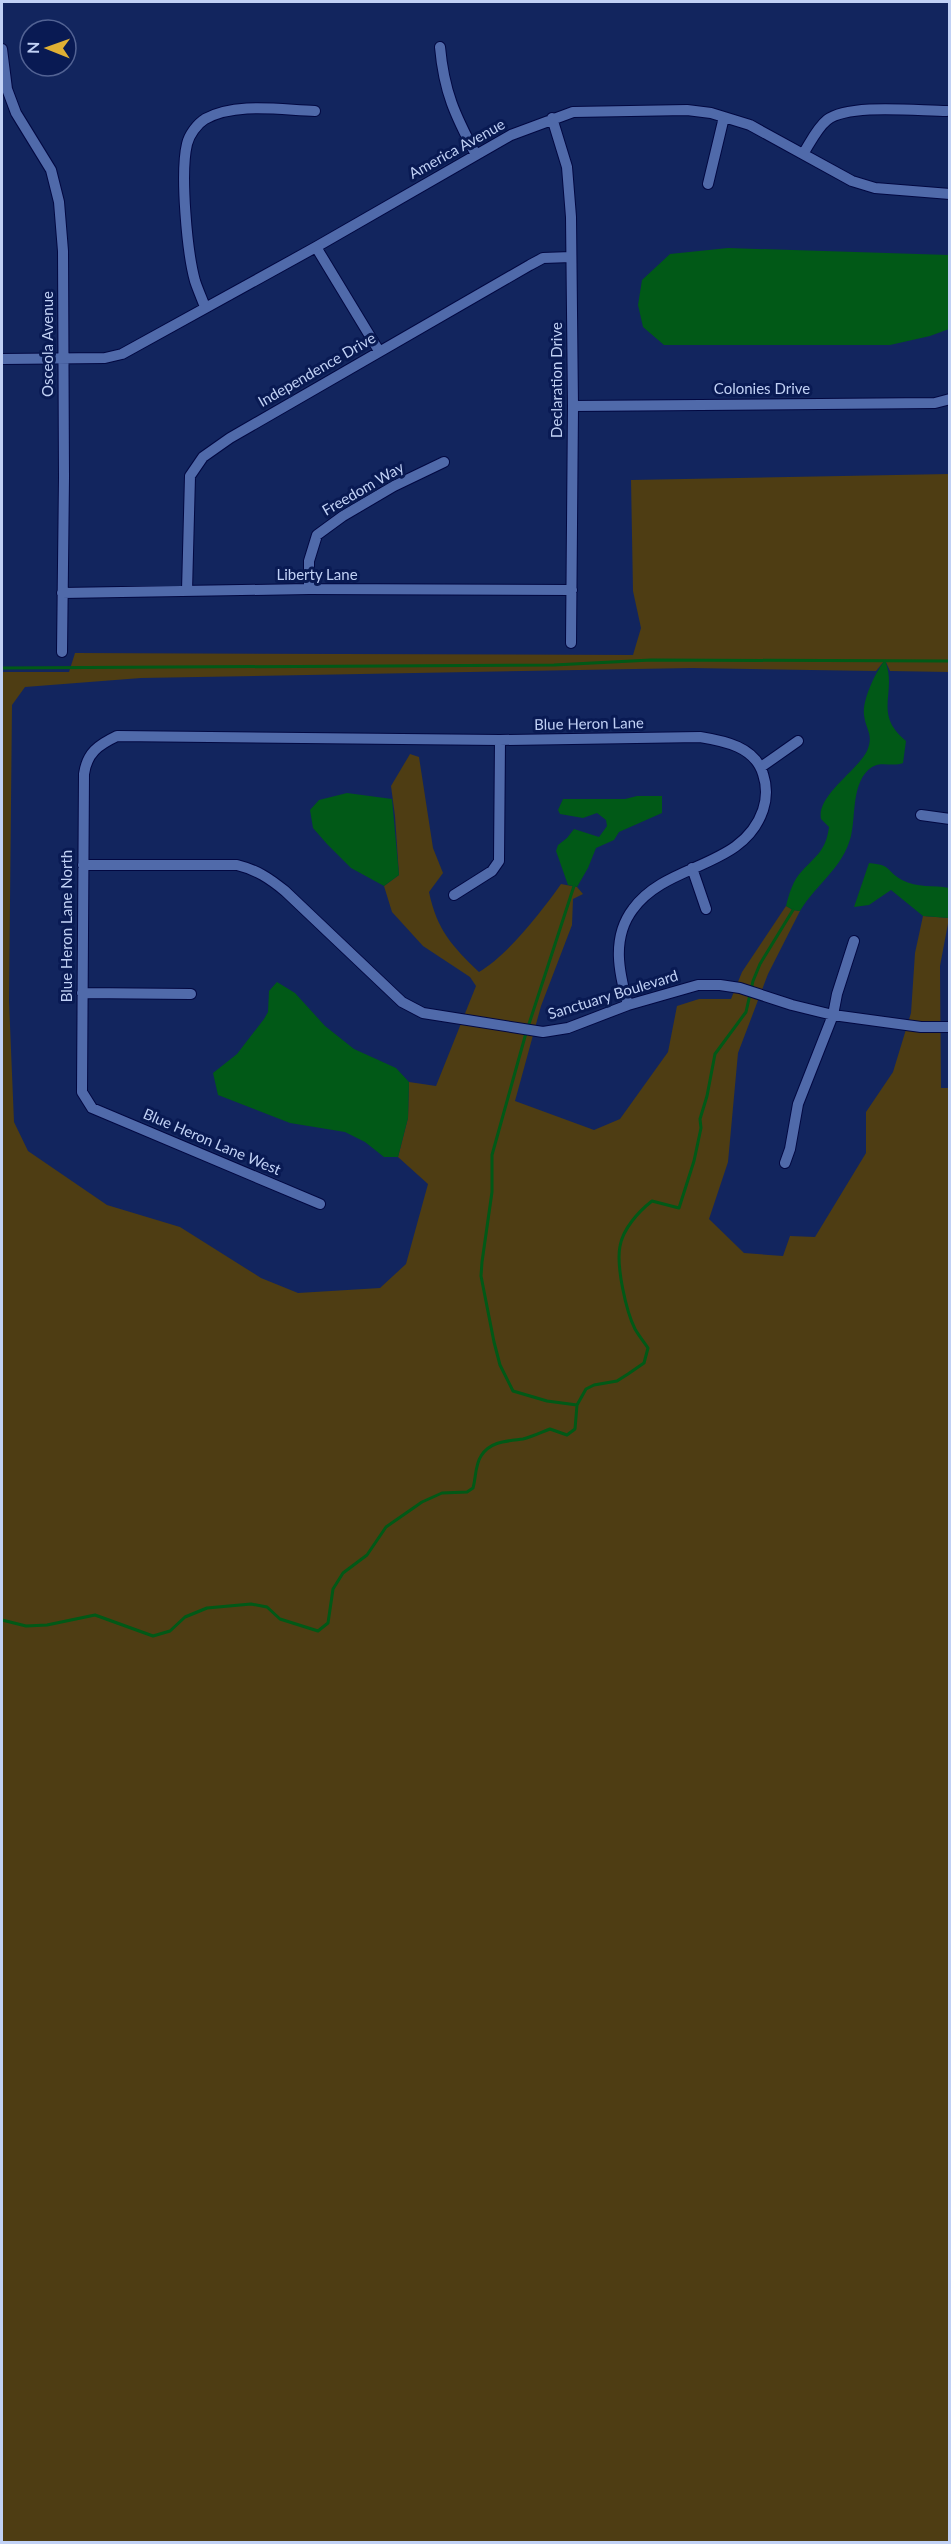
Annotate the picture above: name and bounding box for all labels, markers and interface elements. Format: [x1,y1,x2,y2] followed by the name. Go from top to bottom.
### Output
[18,18,78,78] north arrow
[23,41,42,54] text: N
[405,114,508,182] street label: America Avenue
[38,291,56,397] street label: Osceola Avenue
[547,322,565,438] street label: Declaration Drive
[255,328,379,410] street label: Independence Drive
[714,379,810,397] street label: Colonies Drive
[318,457,407,519] street label: Freedom Way
[276,565,358,583] street label: Liberty Lane
[534,713,644,733] street label: Blue Heron Lane
[57,850,75,1002] street label: Blue Heron Lane North
[545,966,680,1022] street label: Sanctuary Boulevard
[141,1104,284,1178] street label: Blue Heron Lane West

